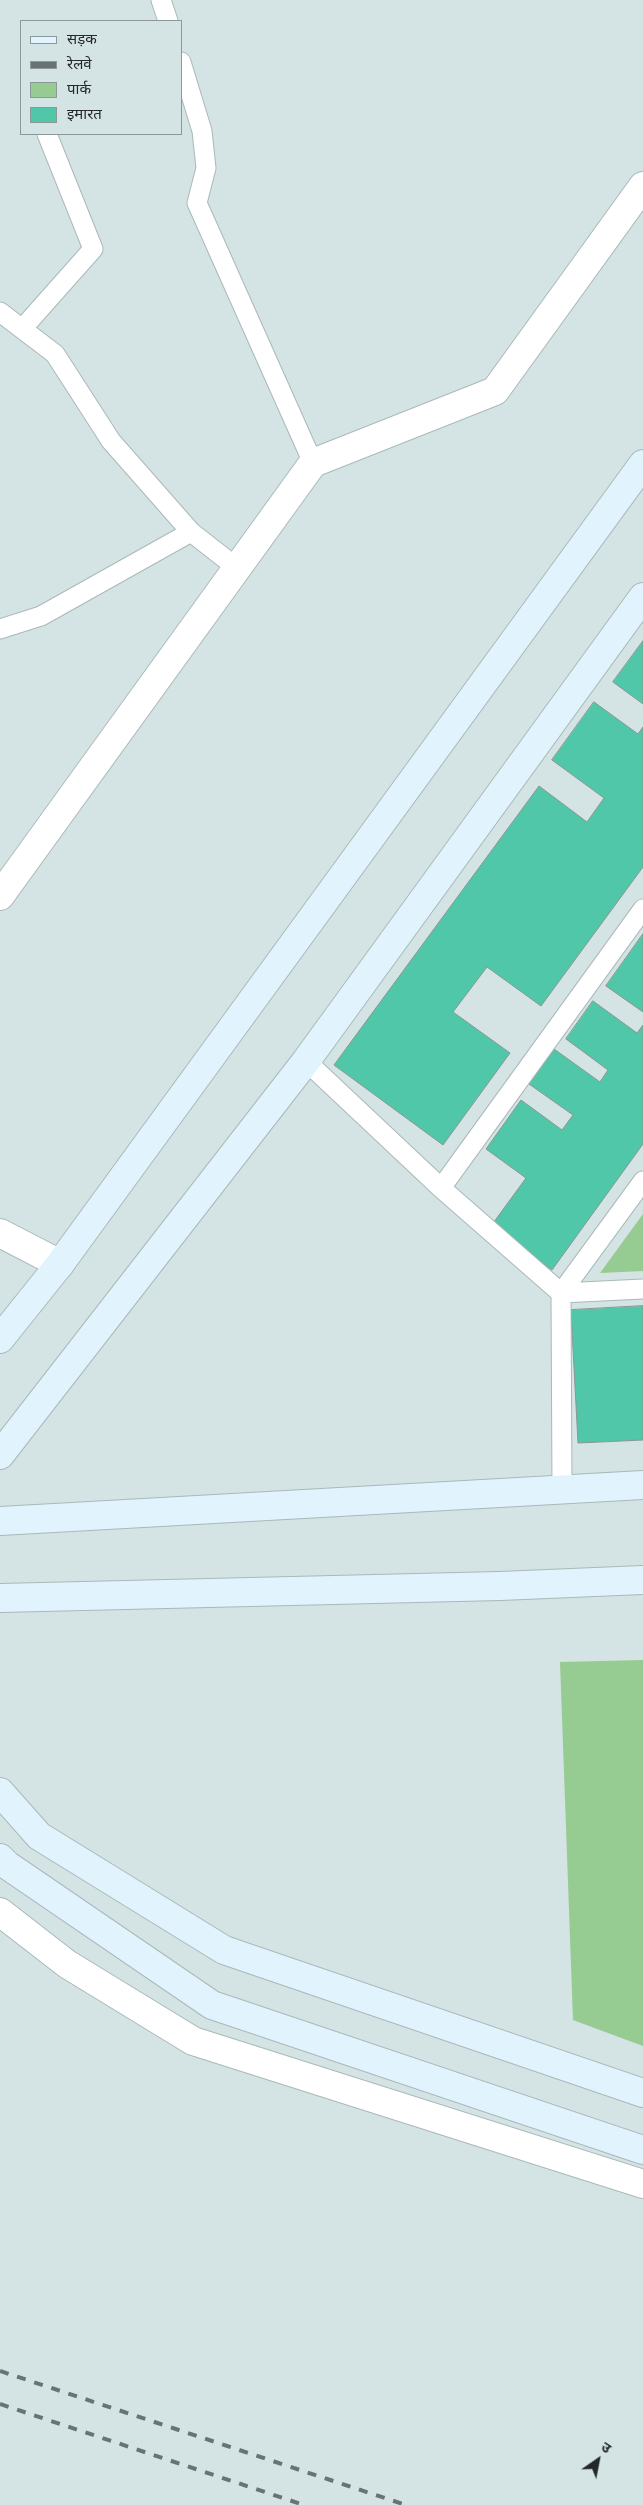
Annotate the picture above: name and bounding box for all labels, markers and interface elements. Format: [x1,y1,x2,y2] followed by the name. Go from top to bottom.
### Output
[20,20,182,135] legend
[67,29,97,47] text: सड़क
[67,54,92,72] text: रेलवे
[67,79,91,97] text: पार्क
[67,104,102,122] text: इमारत
[573,2435,623,2485] north arrow
[598,2438,615,2456] text: उ

